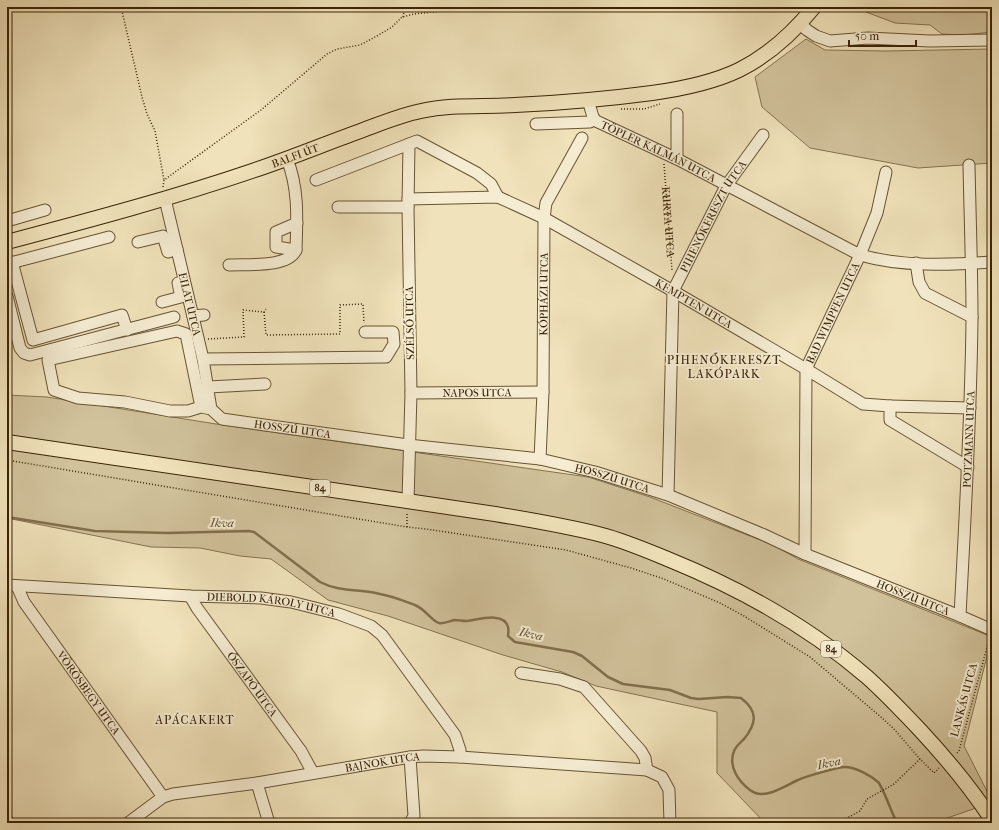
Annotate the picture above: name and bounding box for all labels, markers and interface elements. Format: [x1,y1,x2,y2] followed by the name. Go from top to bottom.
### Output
[849,22,916,48] scale bar
[855,29,879,43] text: 50 m
[599,118,719,185] street label: TÖPLER KÁLMÁN UTCA
[270,141,321,170] street label: BALFI ÚT
[677,157,750,274] street label: PIHENŐKERESZT UTCA
[659,186,678,259] street label: KURTA UTCA
[537,252,550,336] street label: KÓPHÁZI UTCA
[803,259,862,366] street label: BAD WIMPFEN UTCA
[176,271,204,338] street label: EILAT UTCA
[653,276,735,331] street label: KEMPTEN UTCA
[403,285,417,360] street label: SZÉLSŐ UTCA
[667,352,781,381] district label: PIHENŐKERESZT LAKÓPARK
[442,386,512,399] street label: NAPOS UTCA
[960,390,977,488] street label: POTZMANN UTCA
[253,417,333,441] street label: HOSSZÚ UTCA
[573,461,652,496] street label: HOSSZÚ UTCA
[310,480,330,496] road number: 84
[209,516,234,530] water label: Ikva
[875,577,952,618] street label: HOSSZÚ UTCA
[206,590,338,620] street label: DIEBOLD KÁROLY UTCA
[517,624,544,643] water label: Ikva
[821,641,841,657] road number: 84
[54,648,123,738] street label: VÖRÖSBEGY UTCA
[224,649,281,720] street label: ŐSZAPÓ UTCA
[948,661,980,738] street label: LANKÁS UTCA
[154,712,235,727] district label: APÁCAKERT
[344,750,421,774] street label: BAJNOK UTCA
[815,754,842,772] water label: Ikva

